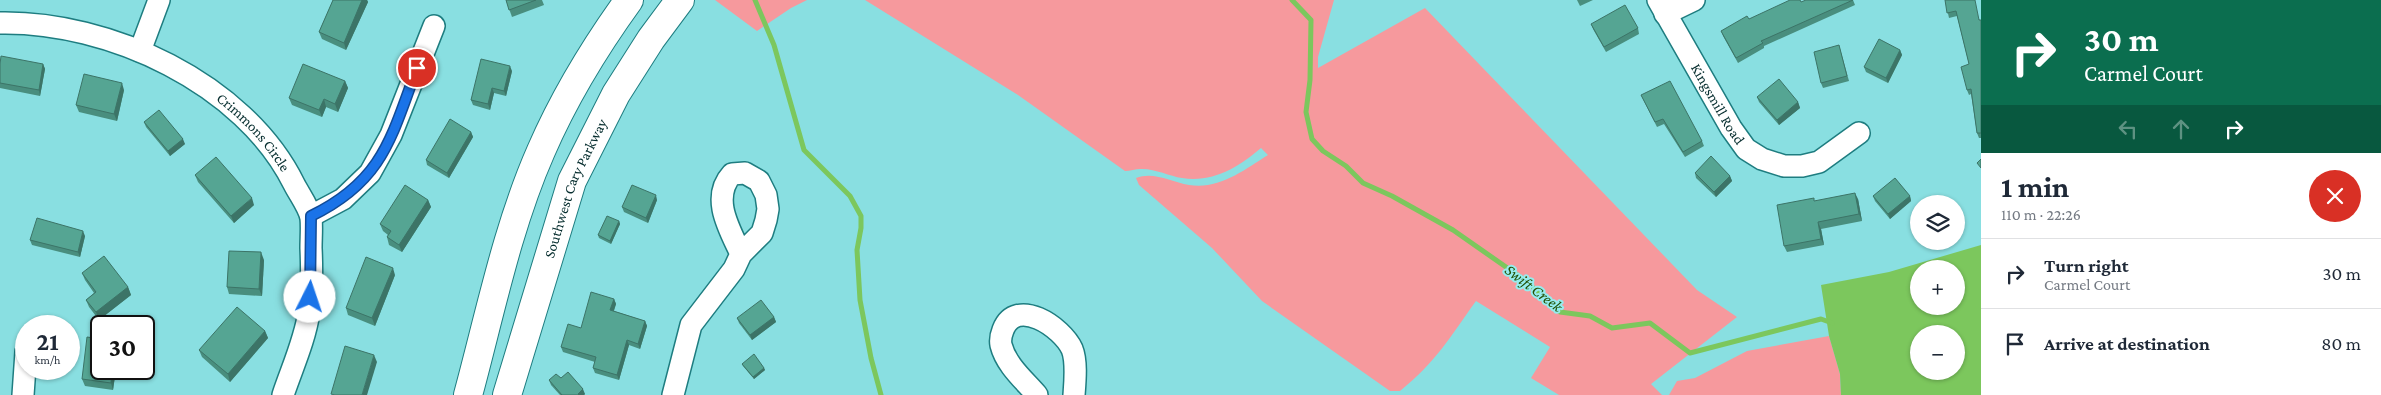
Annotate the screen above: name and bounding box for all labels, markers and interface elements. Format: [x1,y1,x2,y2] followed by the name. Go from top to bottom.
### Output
[2001,20,2066,85] icon: right
[2084,20,2159,59] text: 30 m
[396,47,438,89] pin
[403,54,431,82] icon: arrive
[1688,61,1748,147] street label: Kingsmill Road
[2084,61,2203,86] text: Carmel Court
[214,90,293,175] street label: Crimmons Circle
[2114,115,2142,143] icon: left
[2167,115,2195,143] icon: ahead
[2220,115,2248,143] icon: right
[541,116,611,260] street label: Southwest Cary Parkway
[2001,170,2069,203] text: 1 min
[2309,170,2361,222] button: close
[1910,195,1965,380] map controls
[1910,195,1965,250] button: layers
[2001,206,2081,223] text: 110 m · 22:26
[2044,255,2129,276] text: Turn right
[1910,260,1965,315] button: +
[2001,260,2029,288] icon: right
[1501,261,1567,317] water label: Swift Creek
[2322,263,2361,284] text: 30 m
[283,270,335,322] position arrow
[2044,276,2130,293] text: Carmel Court
[90,315,155,380] speed limit sign: 30
[1910,325,1965,380] button: −
[36,328,59,355] text: 21
[2001,330,2029,358] icon: arrive
[2044,333,2210,354] text: Arrive at destination
[2321,333,2361,354] text: 80 m
[35,353,60,367] text: km/h

